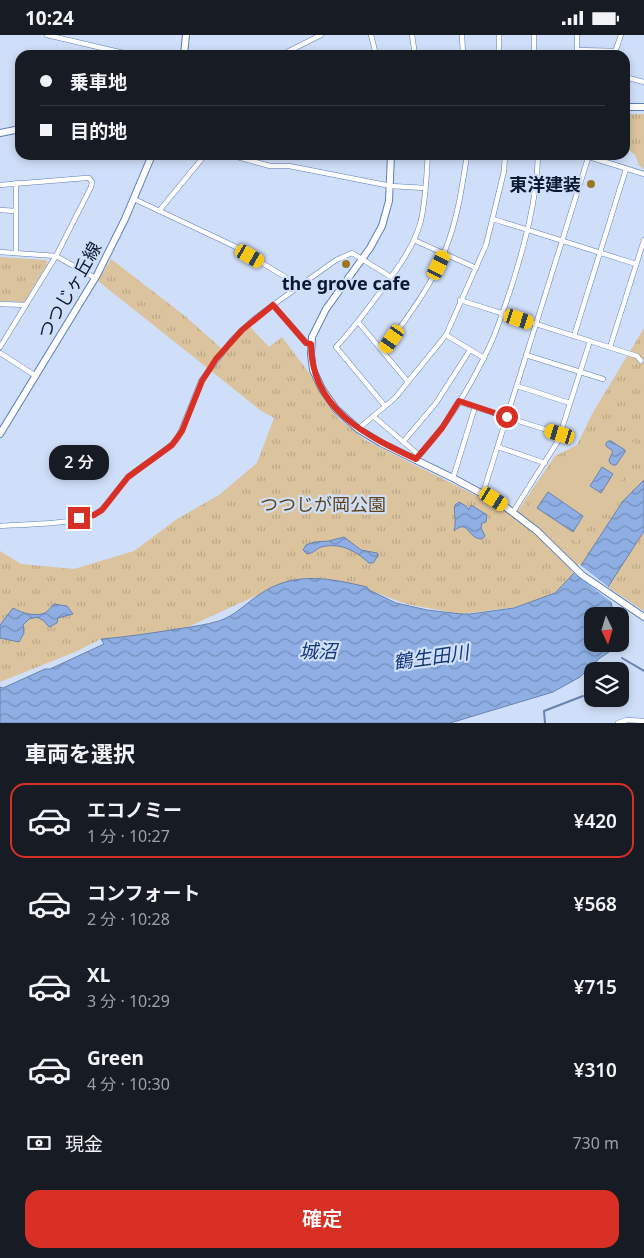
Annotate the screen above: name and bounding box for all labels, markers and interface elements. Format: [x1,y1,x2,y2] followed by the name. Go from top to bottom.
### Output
[25,5,74,31] text: 10:24
[70,69,127,95] text: 乗車地
[70,118,127,144] text: 目的地
[509,172,581,196] place label: 東洋建装
[585,178,597,190] marker: 東洋建装
[32,237,106,343] street label: つつじヶ丘線
[233,242,266,270] car
[425,248,452,282] car
[340,258,352,270] marker: the grove cafe
[282,271,410,295] place label: the grove cafe
[502,307,535,331] car
[377,322,406,356] car
[496,406,518,428] route start
[543,422,576,446] car
[49,445,109,481] callout: 2 分
[64,451,94,473] text: 2 分
[477,485,510,513] car
[260,492,386,516] park label: つつじが岡公園
[68,507,90,529] route end
[584,607,629,653] north arrow
[584,607,629,707] map controls
[299,638,340,664] water label: 城沼
[392,639,472,675] water label: 鶴生田川
[584,662,629,707] button: layers
[25,738,135,768] text: 車両を選択
[87,797,182,823] text: エコノミー
[27,798,72,843] icon: car
[574,808,617,834] text: ¥420
[87,825,170,847] text: 1 分 · 10:27
[87,880,200,906] text: コンフォート
[27,881,72,926] icon: car
[574,891,617,917] text: ¥568
[87,908,170,930] text: 2 分 · 10:28
[87,962,110,988] text: XL
[27,964,72,1009] icon: car
[574,974,617,1000] text: ¥715
[87,990,170,1012] text: 3 分 · 10:29
[87,1045,144,1071] text: Green
[27,1047,72,1092] icon: car
[574,1057,617,1083] text: ¥310
[87,1073,170,1095] text: 4 分 · 10:30
[25,1129,53,1157] icon: cash
[65,1131,103,1157] text: 現金
[572,1132,619,1154] text: 730 m
[25,1190,619,1248] button: 確定

